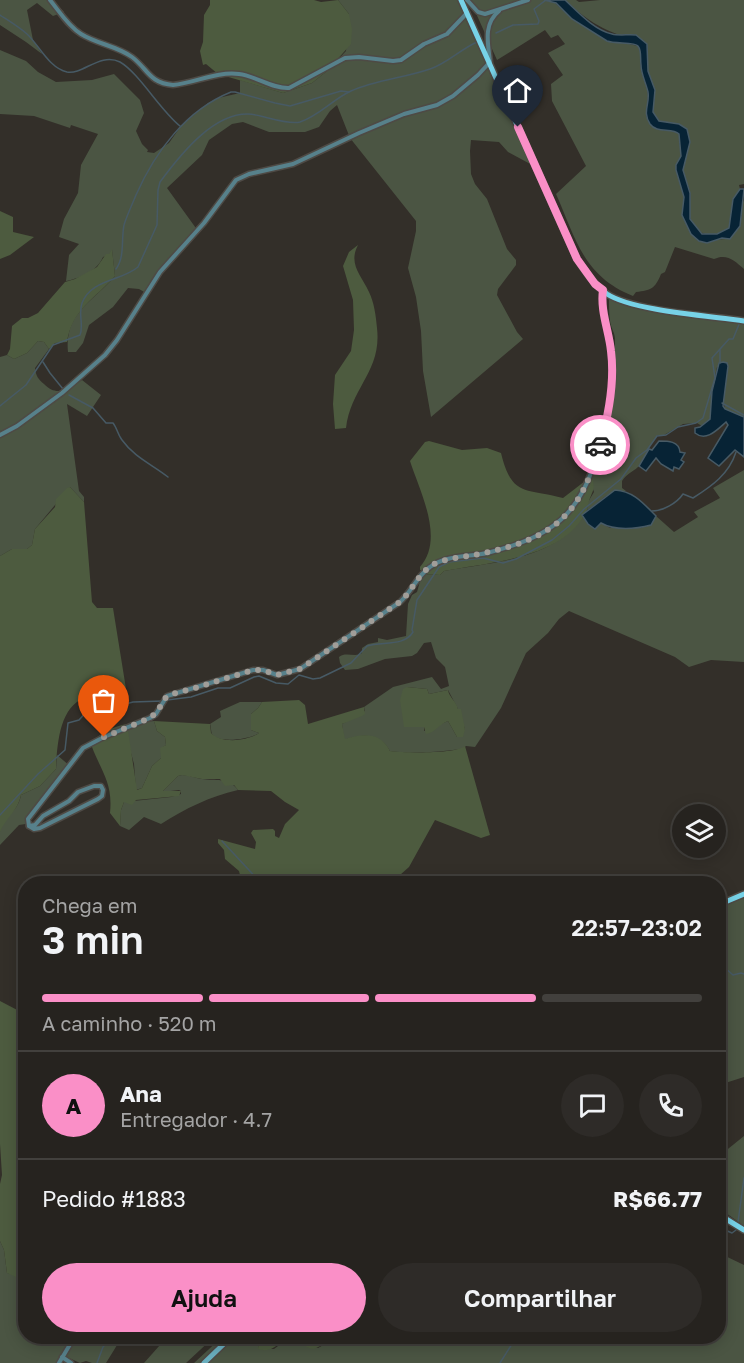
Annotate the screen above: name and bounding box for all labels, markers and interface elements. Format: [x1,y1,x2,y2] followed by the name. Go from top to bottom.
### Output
[492,65,543,127] pin
[501,74,534,107] icon: home
[570,415,630,475] courier
[584,429,617,462] icon: car
[78,675,129,737] pin
[87,684,120,717] icon: bag
[672,804,726,858] map controls
[672,804,726,858] button: layers
[42,893,137,917] text: Chega em
[572,914,702,941] text: 22:57–23:02
[42,916,144,963] text: 3 min
[42,1011,217,1035] text: A caminho · 520 m
[561,1074,624,1137] button: chat
[639,1074,702,1137] button: phone
[120,1080,162,1107] text: Ana
[66,1092,81,1119] text: A
[120,1107,272,1131] text: Entregador · 4.7
[42,1185,186,1212] text: Pedido #1883
[613,1185,702,1212] text: R$66.77
[42,1263,366,1332] button: Ajuda
[378,1263,702,1332] button: Compartilhar

